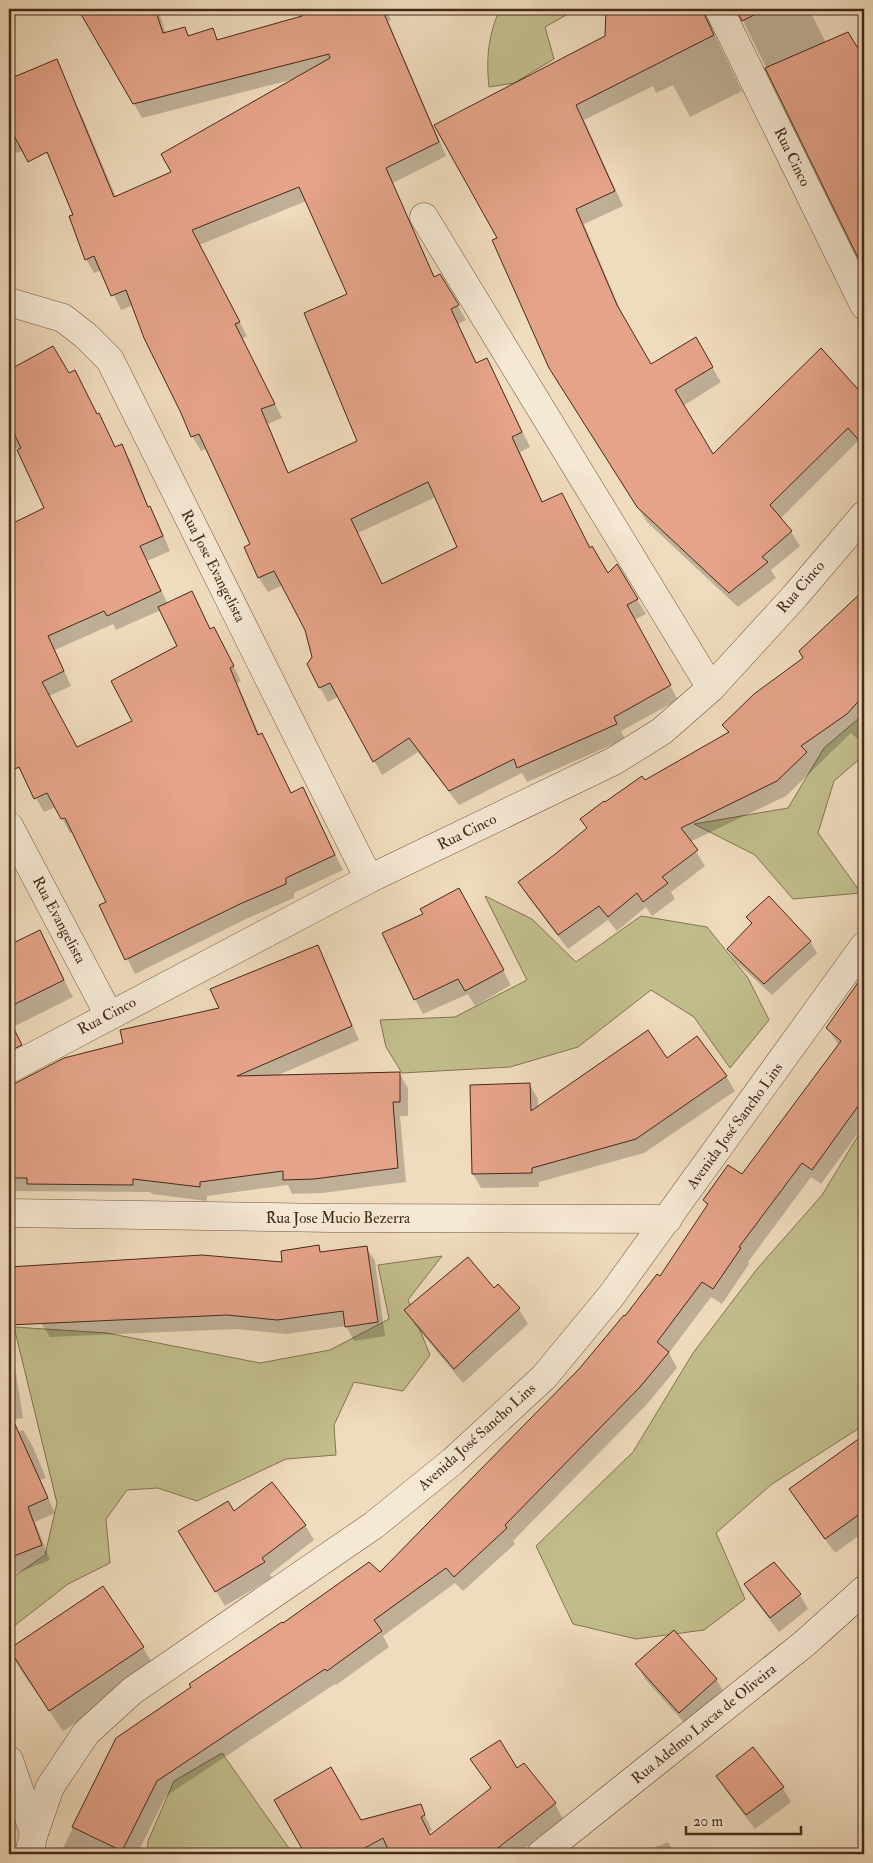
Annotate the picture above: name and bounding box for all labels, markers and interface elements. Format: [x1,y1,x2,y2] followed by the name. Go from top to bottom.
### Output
[770,124,814,190] street label: Rua Cinco
[176,507,250,627] street label: Rua Jose Evangelista
[773,557,829,617] street label: Rua Cinco
[434,810,500,854] street label: Rua Cinco
[28,873,90,968] street label: Rua Evangelista
[75,993,139,1039] street label: Rua Cinco
[682,1059,788,1194] street label: Avenida José Sancho Lins
[266,1209,411,1229] street label: Rua Jose Mucio Bezerra
[413,1379,540,1496] street label: Avenida José Sancho Lins
[628,1659,781,1788] street label: Rua Adelmo Lucas de Oliveira
[686,1803,800,1835] scale bar
[693,1812,723,1831] text: 20 m

